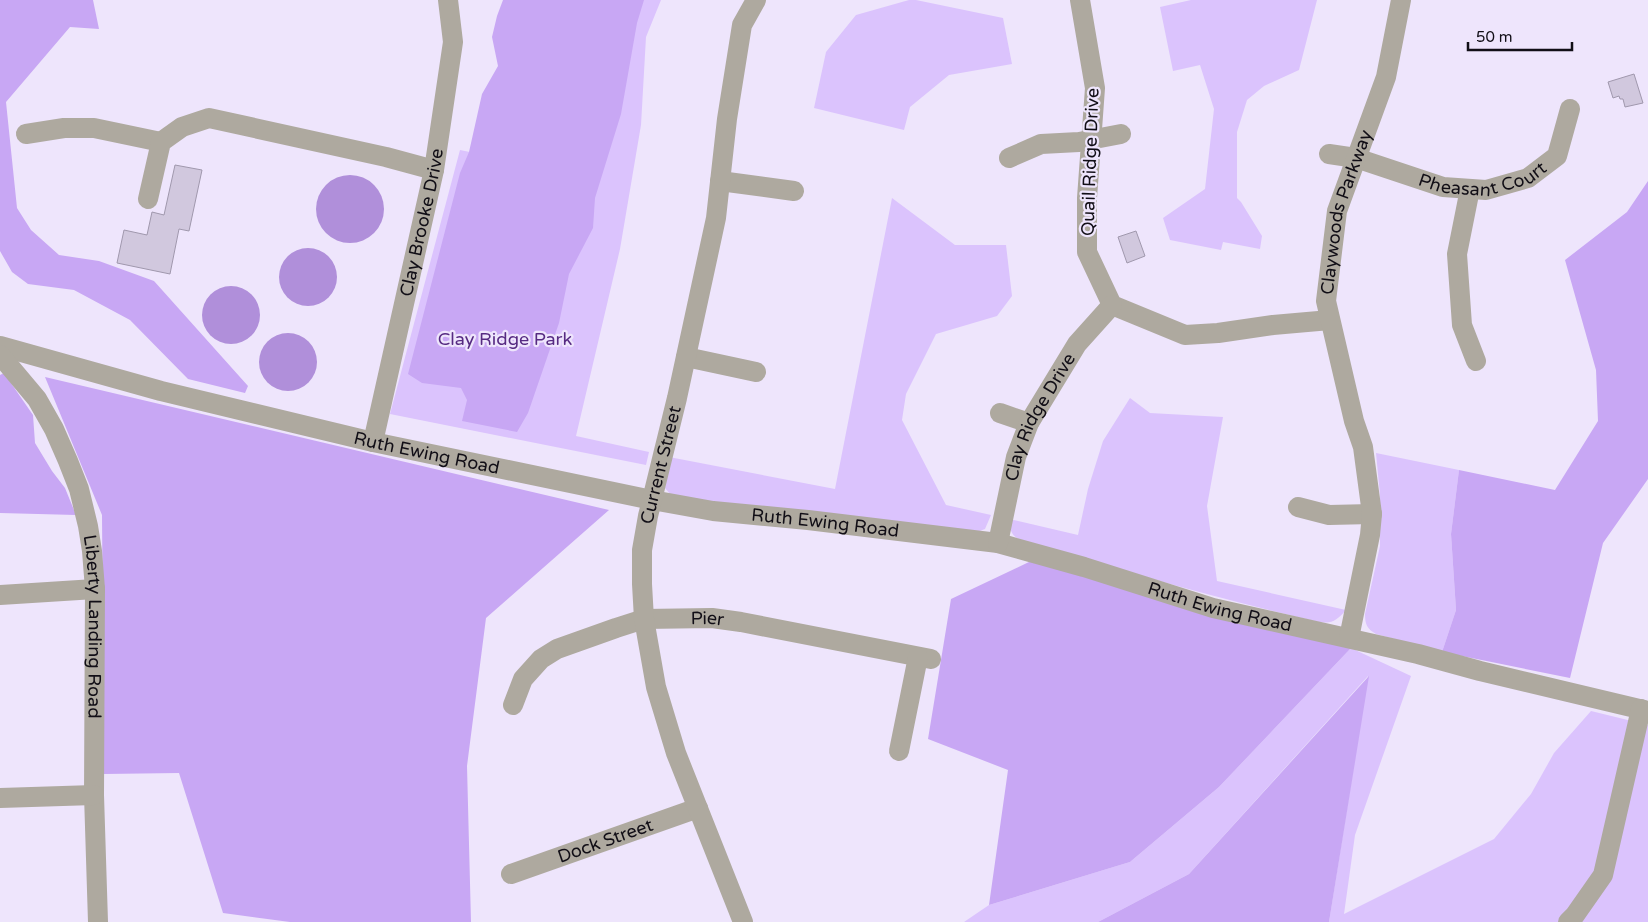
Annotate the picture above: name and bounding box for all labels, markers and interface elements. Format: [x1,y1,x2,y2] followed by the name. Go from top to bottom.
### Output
[1468,20,1572,52] scale bar
[1476,28,1513,46] text: 50 m
[1076,87,1104,237] street label: Quail Ridge Drive
[1316,127,1377,296] street label: Claywoods Parkway
[395,147,448,299] street label: Clay Brooke Drive
[1416,157,1551,201] street label: Pheasant Court
[438,328,572,350] park label: Clay Ridge Park
[1000,349,1080,483] street label: Clay Ridge Drive
[636,403,686,526] street label: Current Street
[351,427,502,479] street label: Ruth Ewing Road
[750,504,900,542] street label: Ruth Ewing Road
[79,533,106,719] street label: Liberty Landing Road
[1145,577,1294,636] street label: Ruth Ewing Road
[690,606,726,631] street label: Pier
[555,814,656,868] street label: Dock Street

